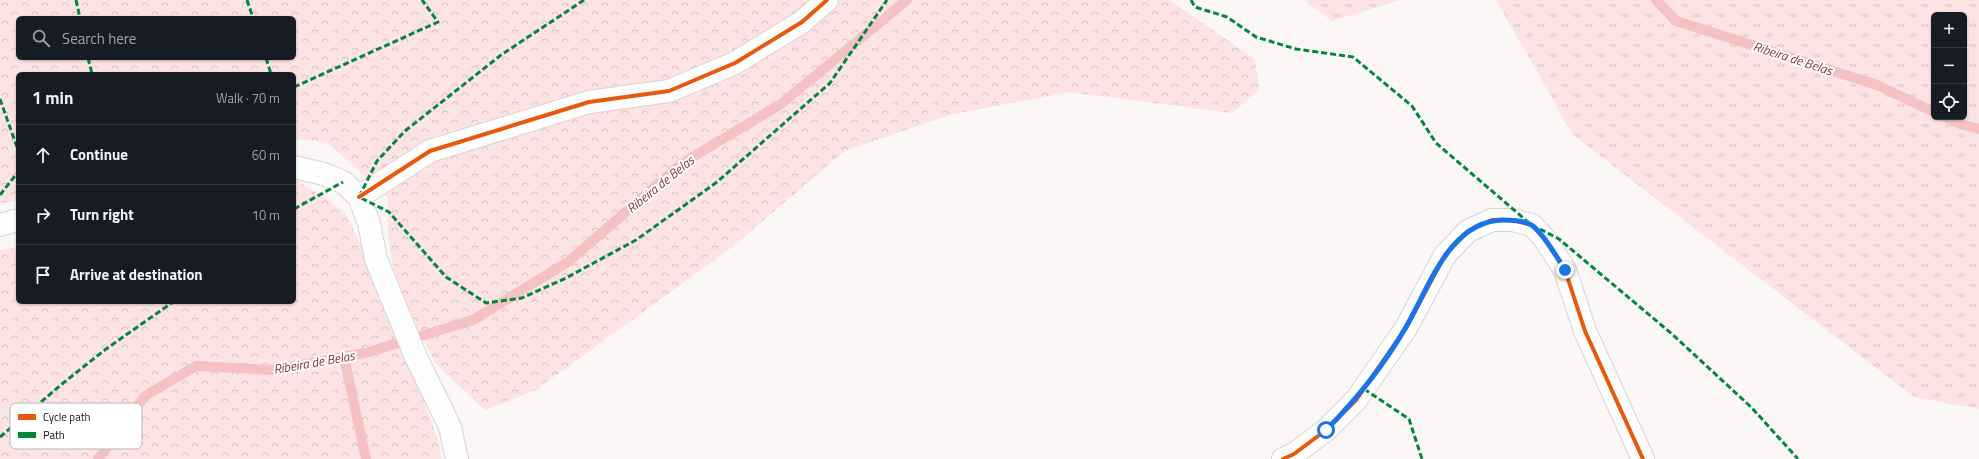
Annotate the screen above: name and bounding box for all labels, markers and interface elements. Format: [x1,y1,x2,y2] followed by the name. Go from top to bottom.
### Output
[1931,12,1967,120] map controls
[1931,12,1967,48] button: +
[16,16,296,60] search box
[30,27,52,49] icon: search
[62,27,136,50] text: Search here
[1751,36,1837,81] water label: Ribeira de Belas
[1931,48,1967,84] button: −
[1931,84,1967,120] button: locate
[32,85,73,111] text: 1 min
[216,88,280,108] text: Walk · 70 m
[70,143,128,166] text: Continue
[32,144,54,166] icon: ahead
[252,145,280,165] text: 60 m
[622,149,699,218] water label: Ribeira de Belas
[70,203,134,226] text: Turn right
[32,204,54,226] icon: right
[252,205,280,225] text: 10 m
[1556,261,1574,279] route end
[70,263,203,286] text: Arrive at destination
[32,264,54,286] icon: arrive
[272,345,358,379] water label: Ribeira de Belas
[10,403,142,449] legend
[43,409,91,425] text: Cycle path
[1317,421,1335,439] route start
[43,427,65,443] text: Path

